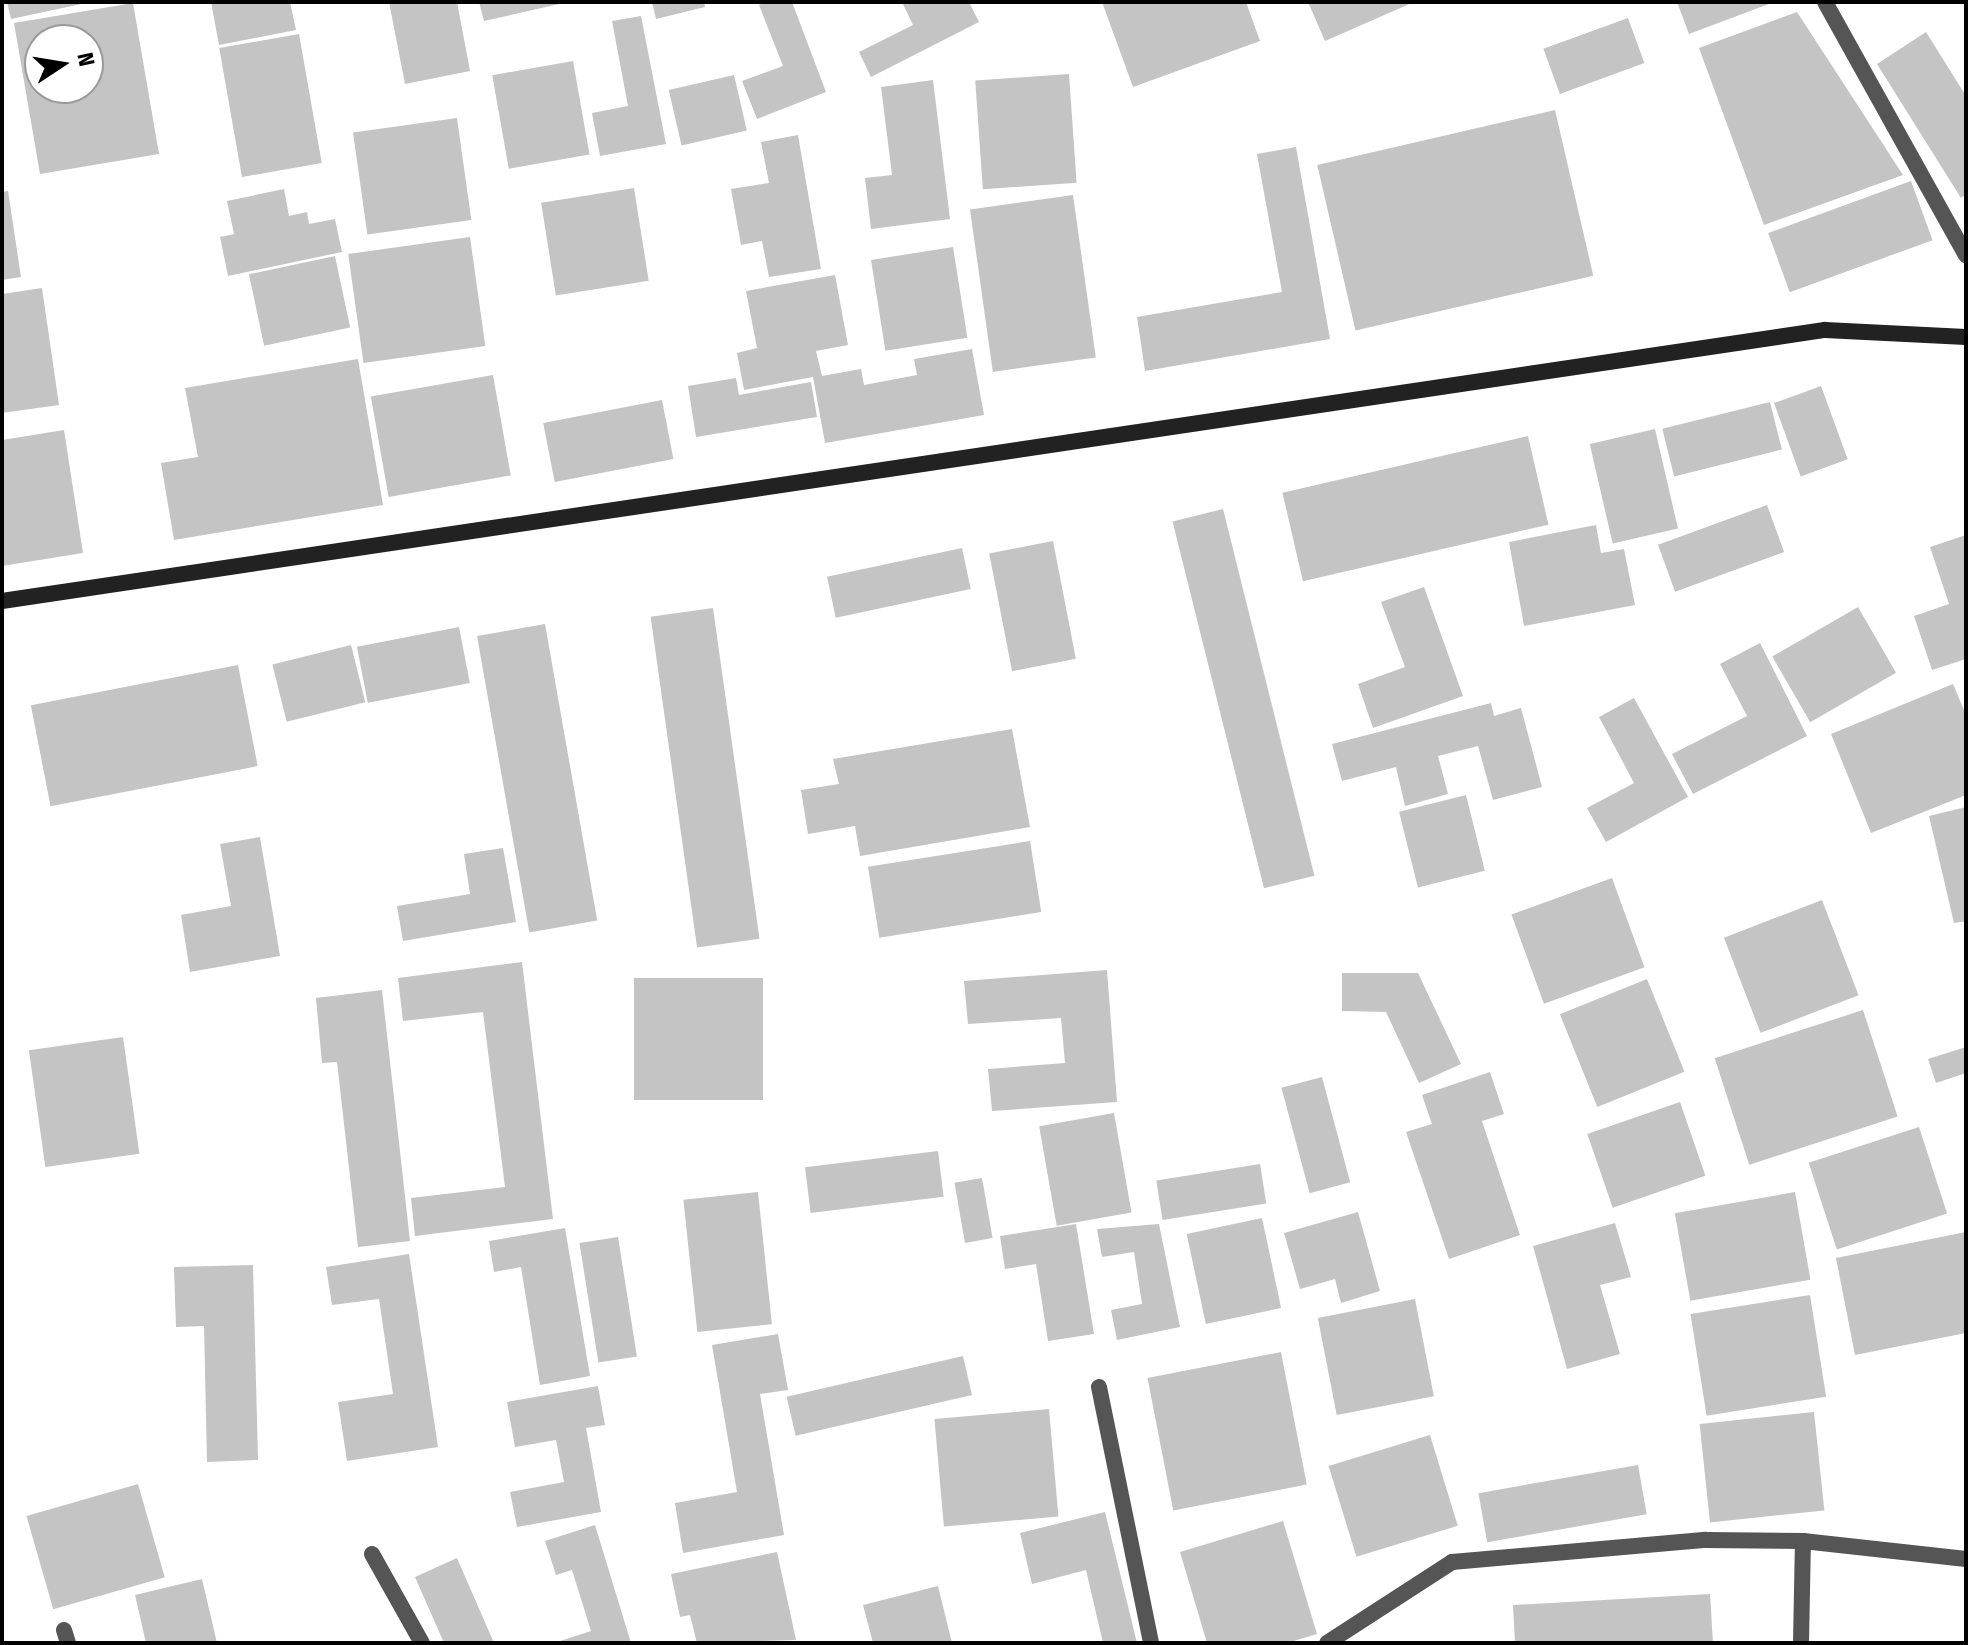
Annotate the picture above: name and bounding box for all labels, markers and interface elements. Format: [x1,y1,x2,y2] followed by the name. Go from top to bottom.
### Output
[24,24,104,104] north arrow
[71,50,101,69] text: N

